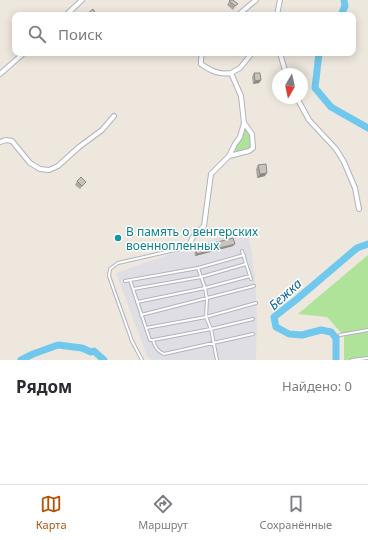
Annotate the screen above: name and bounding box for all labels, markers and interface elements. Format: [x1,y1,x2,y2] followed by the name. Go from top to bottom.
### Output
[12,12,356,56] search box
[26,23,48,45] icon: search
[58,24,103,44] text: Поиск
[272,68,308,104] north arrow
[126,223,259,254] place label: В память о венгерских военнопленных
[113,233,123,243] marker: В память о венгерских военнопленных
[265,274,306,314] water label: Бежка
[16,375,72,398] text: Рядом
[282,377,352,395] text: Найдено: 0
[36,493,67,532] tab: Карта
[138,493,188,532] tab: Маршрут
[260,493,332,532] tab: Сохранённые

